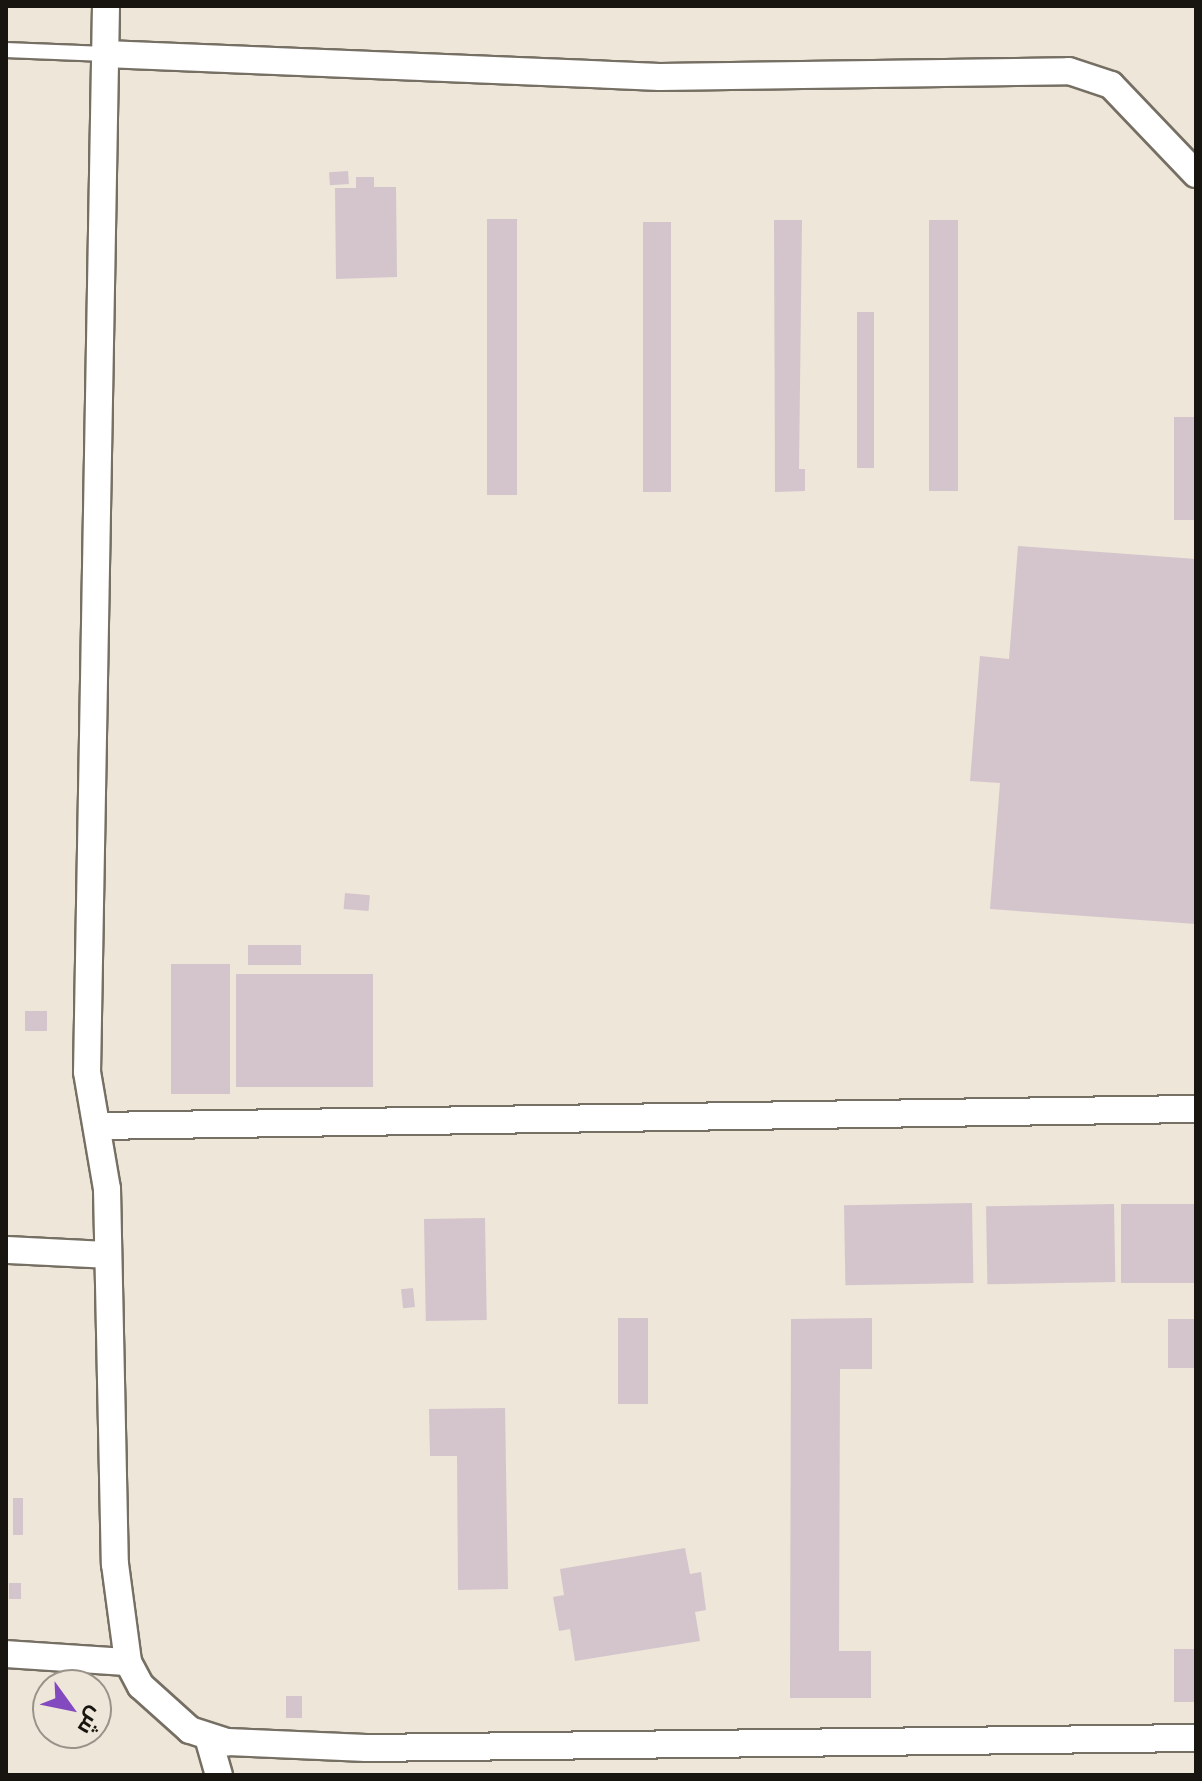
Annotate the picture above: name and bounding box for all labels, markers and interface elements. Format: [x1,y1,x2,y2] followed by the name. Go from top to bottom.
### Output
[32,1669,112,1749] north arrow
[72,1702,110,1740] text: ش

